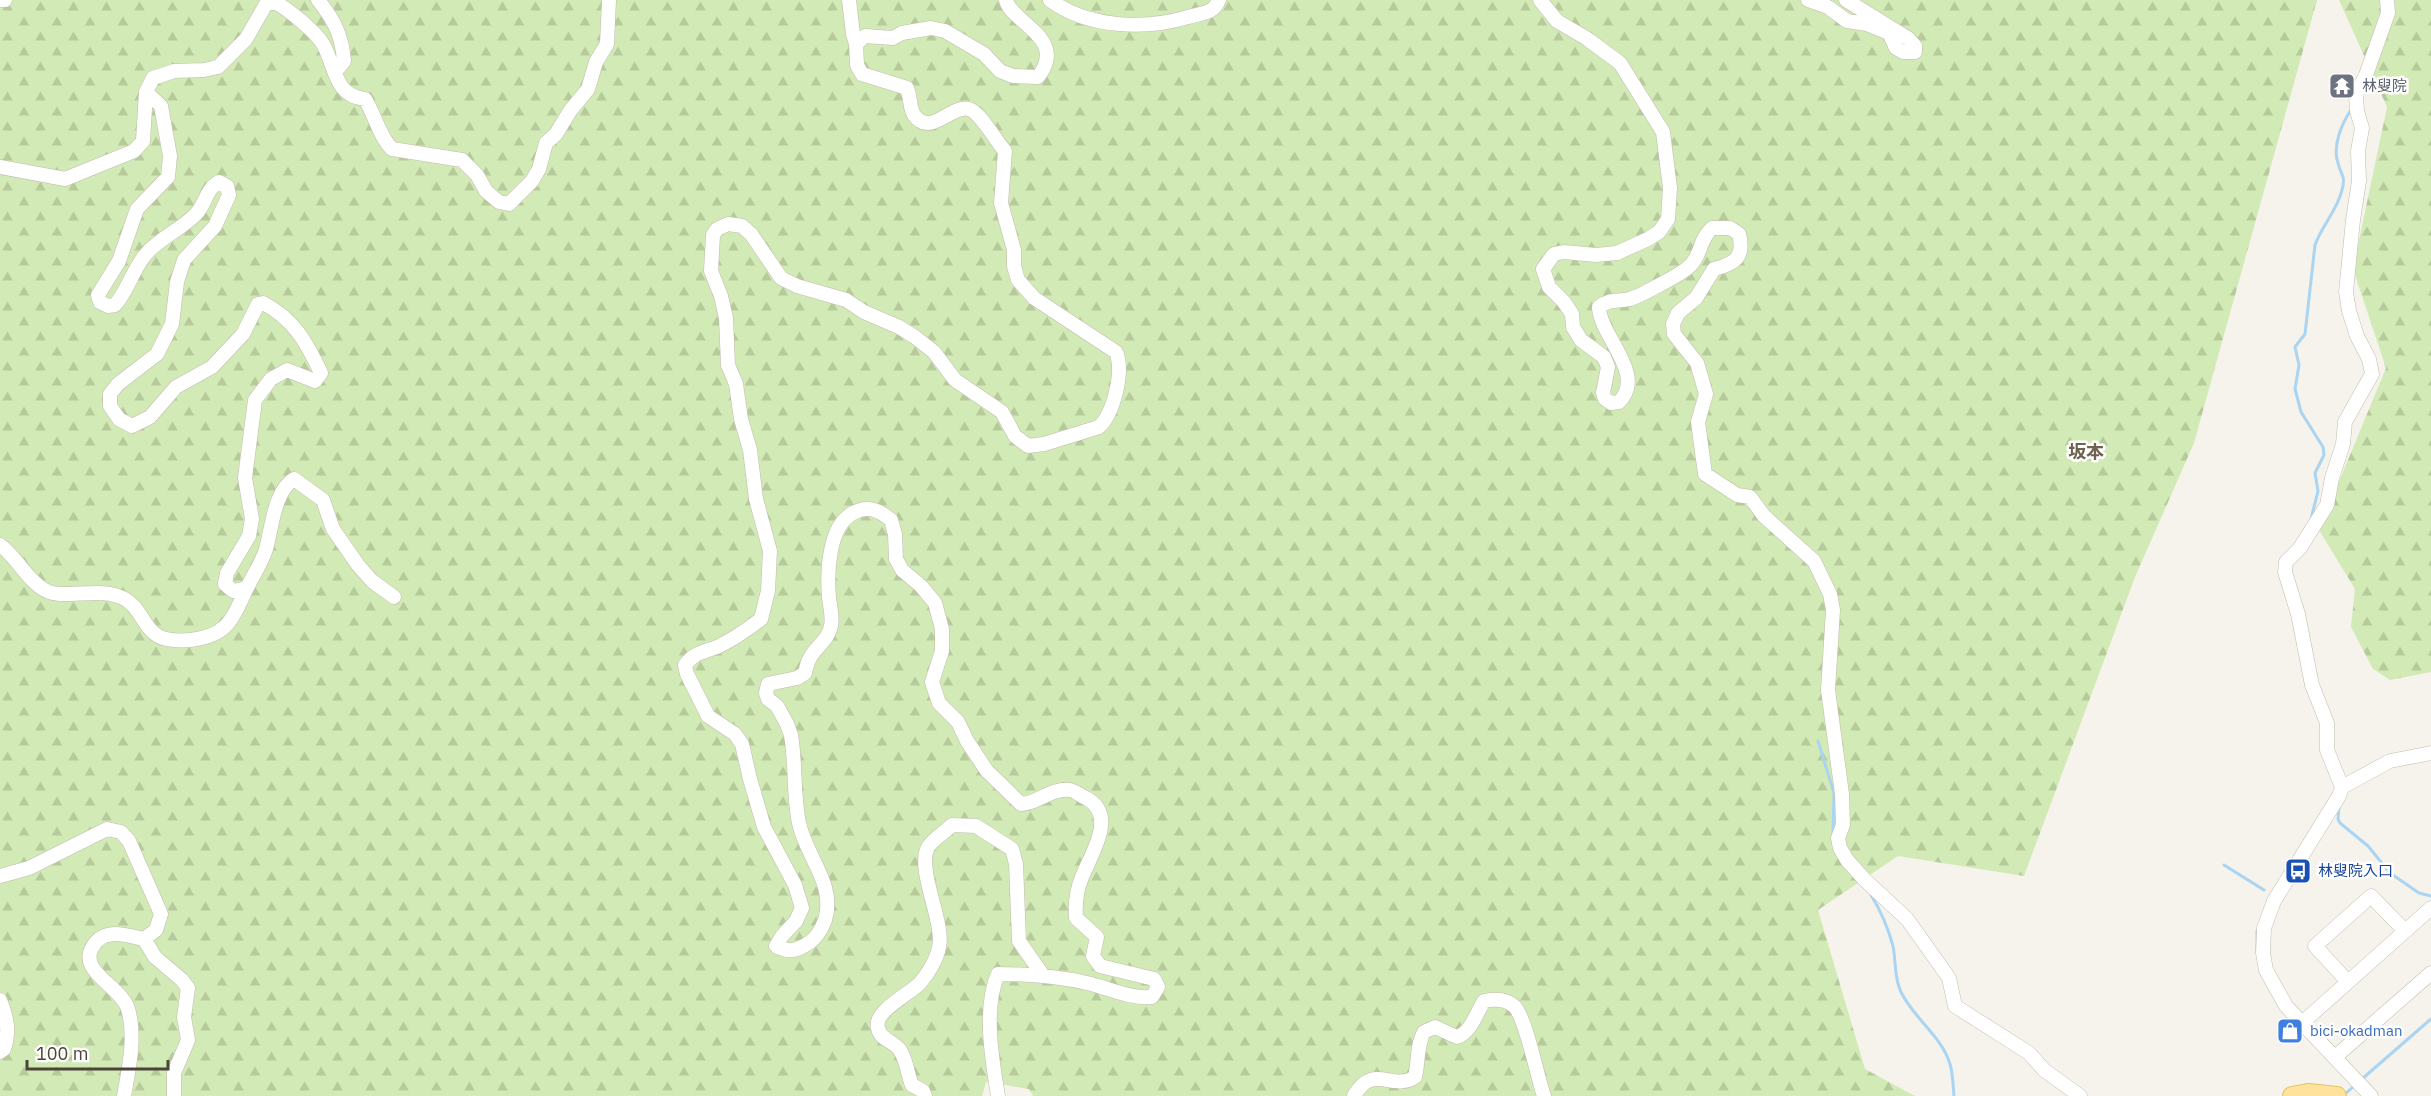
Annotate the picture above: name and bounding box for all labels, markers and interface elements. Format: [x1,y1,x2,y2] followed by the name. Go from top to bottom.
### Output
[2327,71,2357,101] temple icon: 林叟院
[2362,76,2407,95] place label: 林叟院
[2068,440,2104,463] district label: 坂本
[2283,856,2313,886] bus stop icon: 林叟院入口
[2318,861,2393,880] place label: 林叟院入口
[2275,1016,2305,1046] shop icon: bici-okadman
[2310,1021,2402,1040] place label: bici-okadman
[27,1033,168,1071] scale bar
[36,1042,88,1065] text: 100 m

